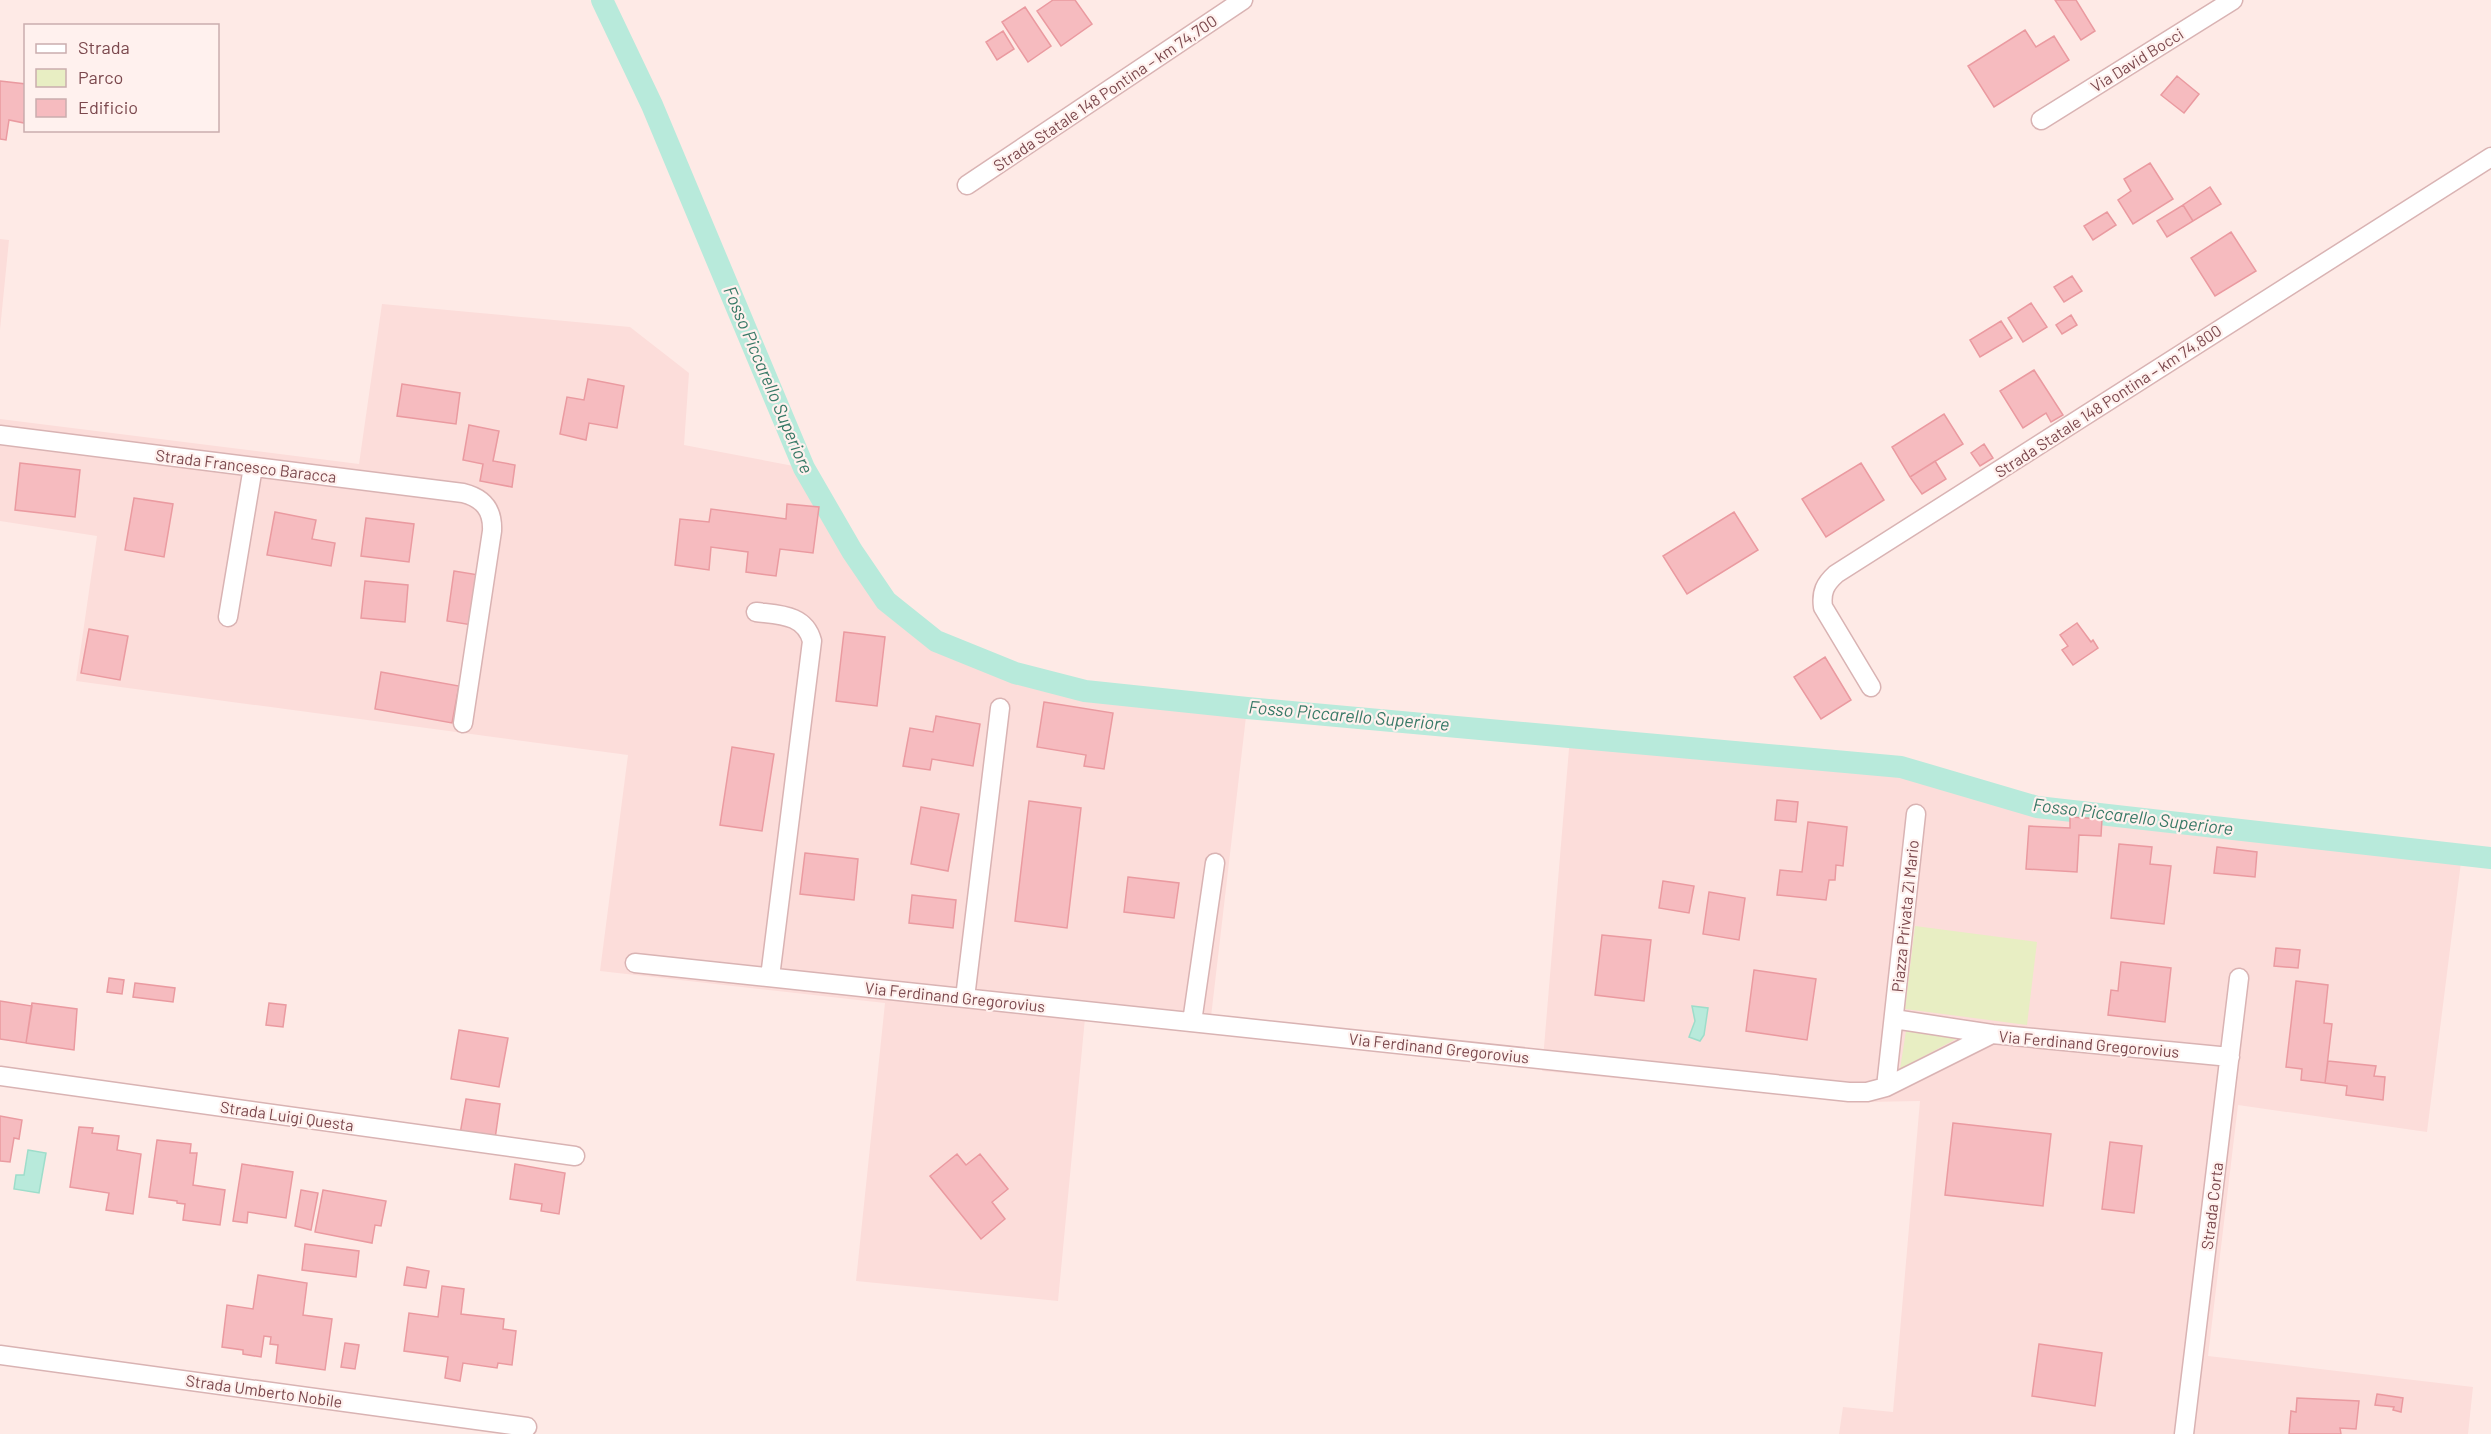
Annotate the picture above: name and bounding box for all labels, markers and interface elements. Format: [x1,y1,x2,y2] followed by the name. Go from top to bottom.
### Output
[989,10,1220,175] street label: Strada Statale 148 Pontina – km 74,700
[2087,23,2187,96] street label: Via David Bocci
[24,24,219,132] legend
[78,36,130,58] text: Strada
[78,66,123,88] text: Parco
[78,96,138,118] text: Edificio
[719,283,818,477] water label: Fosso Piccarello Superiore
[1991,320,2225,481] street label: Strada Statale 148 Pontina – km 74,800
[155,445,338,486] street label: Strada Francesco Baracca
[1248,695,1450,735] water label: Fosso Piccarello Superiore
[2032,793,2235,839] water label: Fosso Piccarello Superiore
[1887,839,1922,993] street label: Piazza Privata Zì Mario
[864,978,1046,1015] street label: Via Ferdinand Gregorovius
[1998,1026,2180,1061] street label: Via Ferdinand Gregorovius
[1348,1029,1530,1066] street label: Via Ferdinand Gregorovius
[219,1097,355,1134] street label: Strada Luigi Questa
[2197,1161,2226,1251] street label: Strada Corta
[184,1370,344,1411] street label: Strada Umberto Nobile

